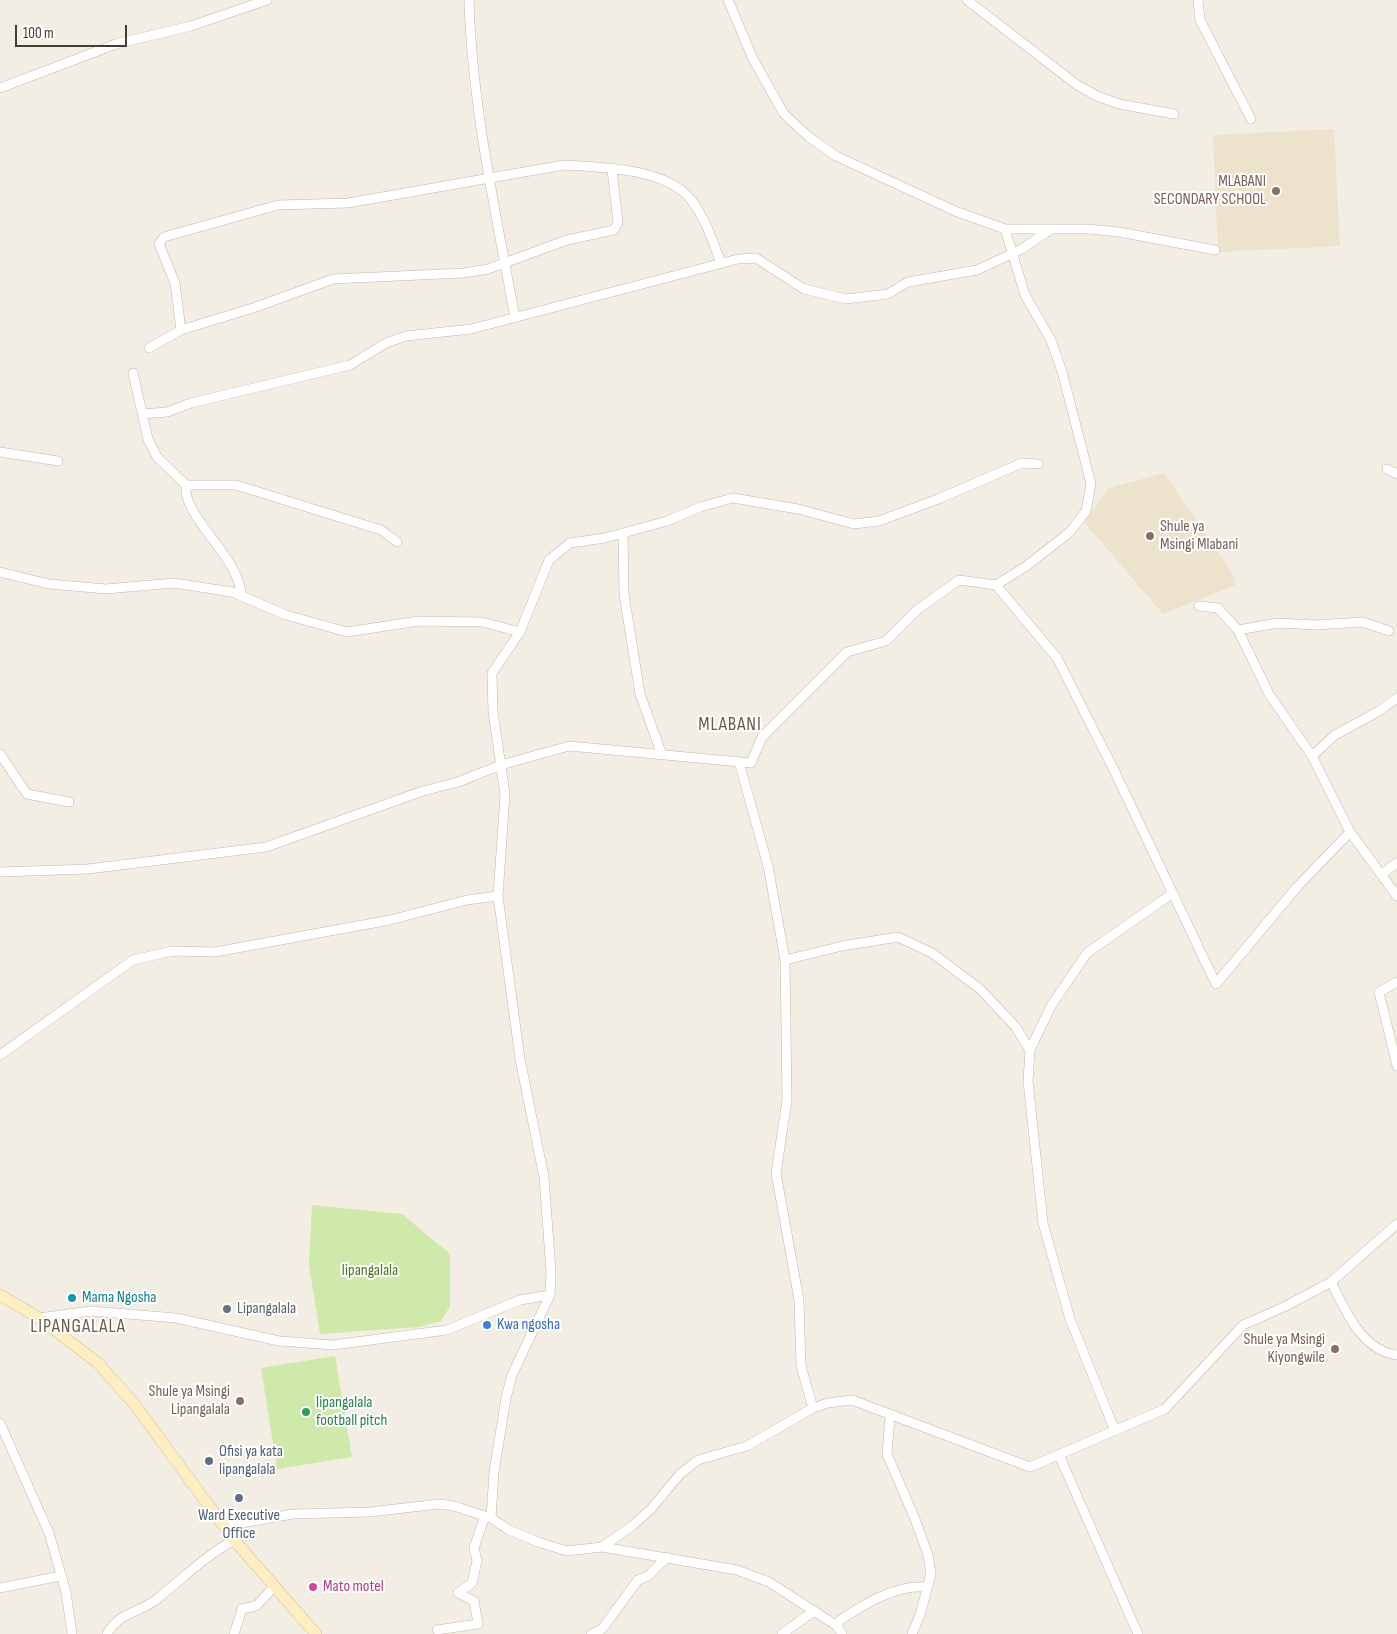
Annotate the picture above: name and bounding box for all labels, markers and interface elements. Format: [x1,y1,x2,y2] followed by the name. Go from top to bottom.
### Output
[18,15,130,47] scale bar
[23,24,54,43] text: 100 m
[1154,172,1266,210] place label: MLABANI SECONDARY SCHOOL
[1270,185,1282,197] marker: MLABANI SECONDARY SCHOOL
[1160,517,1238,555] place label: Shule ya Msingi Mlabani
[1144,530,1156,542] marker: Shule ya Msingi Mlabani
[697,714,763,736] district label: MLABANI
[342,1261,398,1281] park label: lipangalala
[82,1288,157,1308] place label: Mama Ngosha
[66,1292,78,1304] marker: Mama Ngosha
[237,1299,296,1319] place label: Lipangalala
[221,1303,233,1315] marker: Lipangalala
[497,1315,560,1335] place label: Kwa ngosha
[29,1316,127,1338] district label: LIPANGALALA
[481,1319,493,1331] marker: Kwa ngosha
[1244,1330,1325,1368] place label: Shule ya Msingi Kiyongwile
[1329,1343,1341,1355] marker: Shule ya Msingi Kiyongwile
[149,1382,230,1420] place label: Shule ya Msingi Lipangalala
[316,1393,387,1431] place label: lipangalala football pitch
[234,1395,246,1407] marker: Shule ya Msingi Lipangalala
[300,1406,312,1418] marker: lipangalala football pitch
[219,1442,283,1480] place label: Ofisi ya kata lipangalala
[203,1455,215,1467] marker: Ofisi ya kata lipangalala
[233,1492,245,1504] marker: Ward Executive Office
[198,1506,280,1544] place label: Ward Executive Office
[323,1577,384,1597] place label: Mato motel
[307,1581,319,1593] marker: Mato motel

